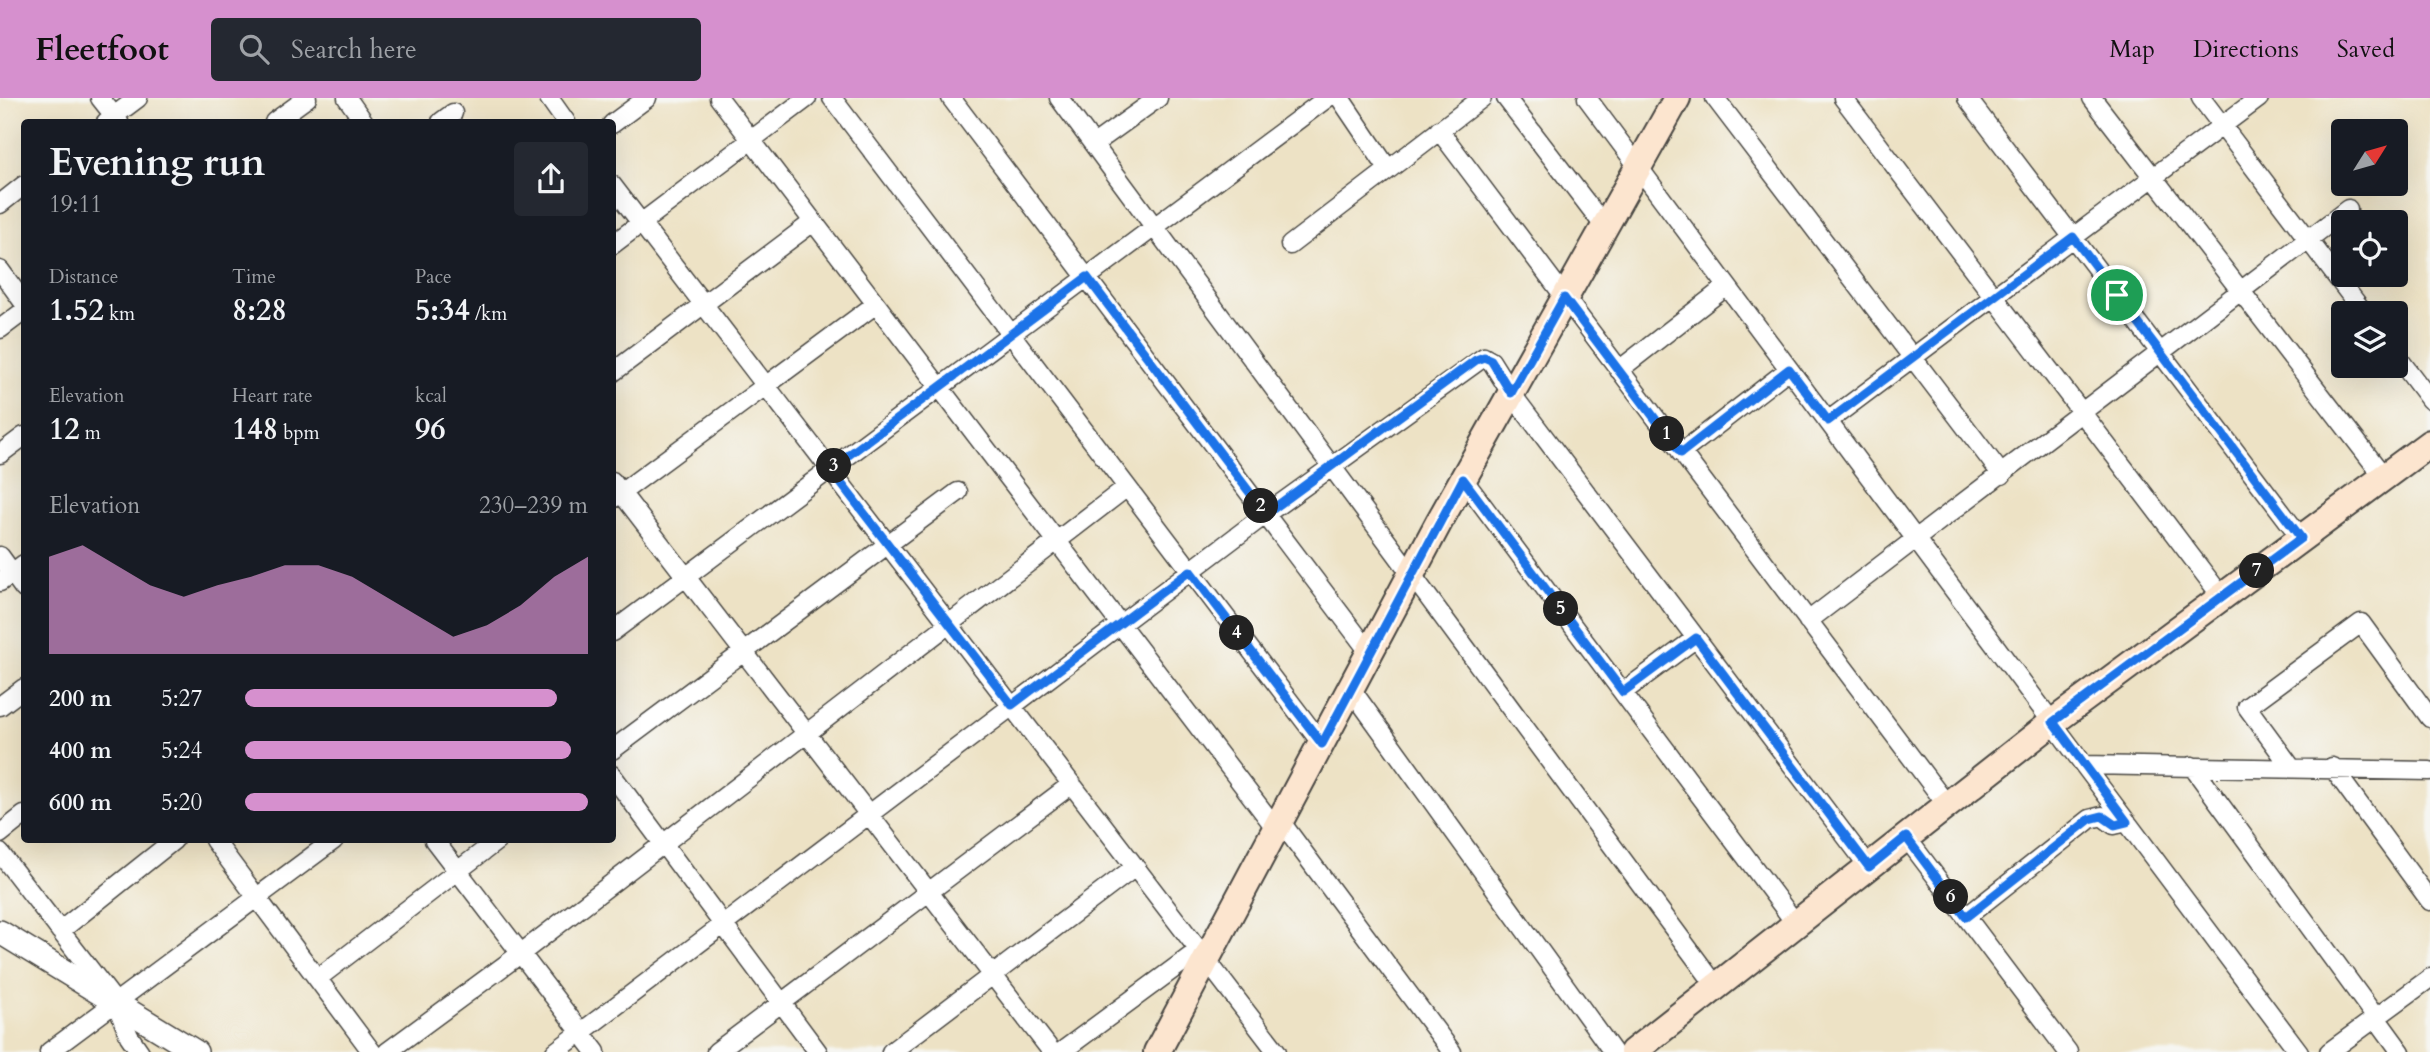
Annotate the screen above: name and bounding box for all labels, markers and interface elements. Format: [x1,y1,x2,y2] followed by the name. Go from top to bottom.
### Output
[211,18,701,81] search box
[35,27,169,72] text: Fleetfoot
[235,30,273,68] icon: search
[291,32,417,67] text: Search here
[2109,33,2155,66] text: Map
[2193,33,2299,66] text: Directions
[2337,33,2395,66] text: Saved
[2331,119,2408,196] north arrow
[2331,119,2408,378] map controls
[49,137,265,189] text: Evening run
[514,142,588,216] button: share
[49,189,102,220] text: 19:11
[2331,210,2408,287] button: locate
[49,264,118,290] text: Distance
[232,264,276,290] text: Time
[415,264,452,290] text: Pace
[2087,265,2147,325] pin
[2098,276,2136,314] icon: arrive
[49,290,104,331] text: 1.52
[232,290,287,331] text: 8:28
[415,290,470,331] text: 5:34
[104,301,135,327] text: km
[470,301,507,327] text: /km
[2331,301,2408,378] button: layers
[49,383,124,409] text: Elevation
[232,383,313,409] text: Heart rate
[415,383,447,409] text: kcal
[49,409,80,450] text: 12
[232,409,278,450] text: 148
[415,409,446,450] text: 96
[1650,416,1684,452] pin: 1
[80,420,101,446] text: m
[278,420,320,446] text: bpm
[1662,420,1671,446] text: 1
[816,448,852,484] pin: 3
[829,452,838,478] text: 3
[1244,488,1278,524] pin: 2
[49,490,140,521] text: Elevation
[479,490,588,521] text: 230–239 m
[1256,492,1265,518] text: 2
[2240,554,2274,588] pin: 7
[2252,557,2261,583] text: 7
[1544,592,1578,626] pin: 5
[1556,595,1565,621] text: 5
[1220,616,1254,650] pin: 4
[1232,619,1241,645] text: 4
[49,683,112,714] text: 200 m
[161,683,202,714] text: 5:27
[49,735,112,766] text: 400 m
[161,735,202,766] text: 5:24
[49,787,112,818] text: 600 m
[161,787,202,818] text: 5:20
[1934,880,1968,914] pin: 6
[1946,883,1955,909] text: 6

